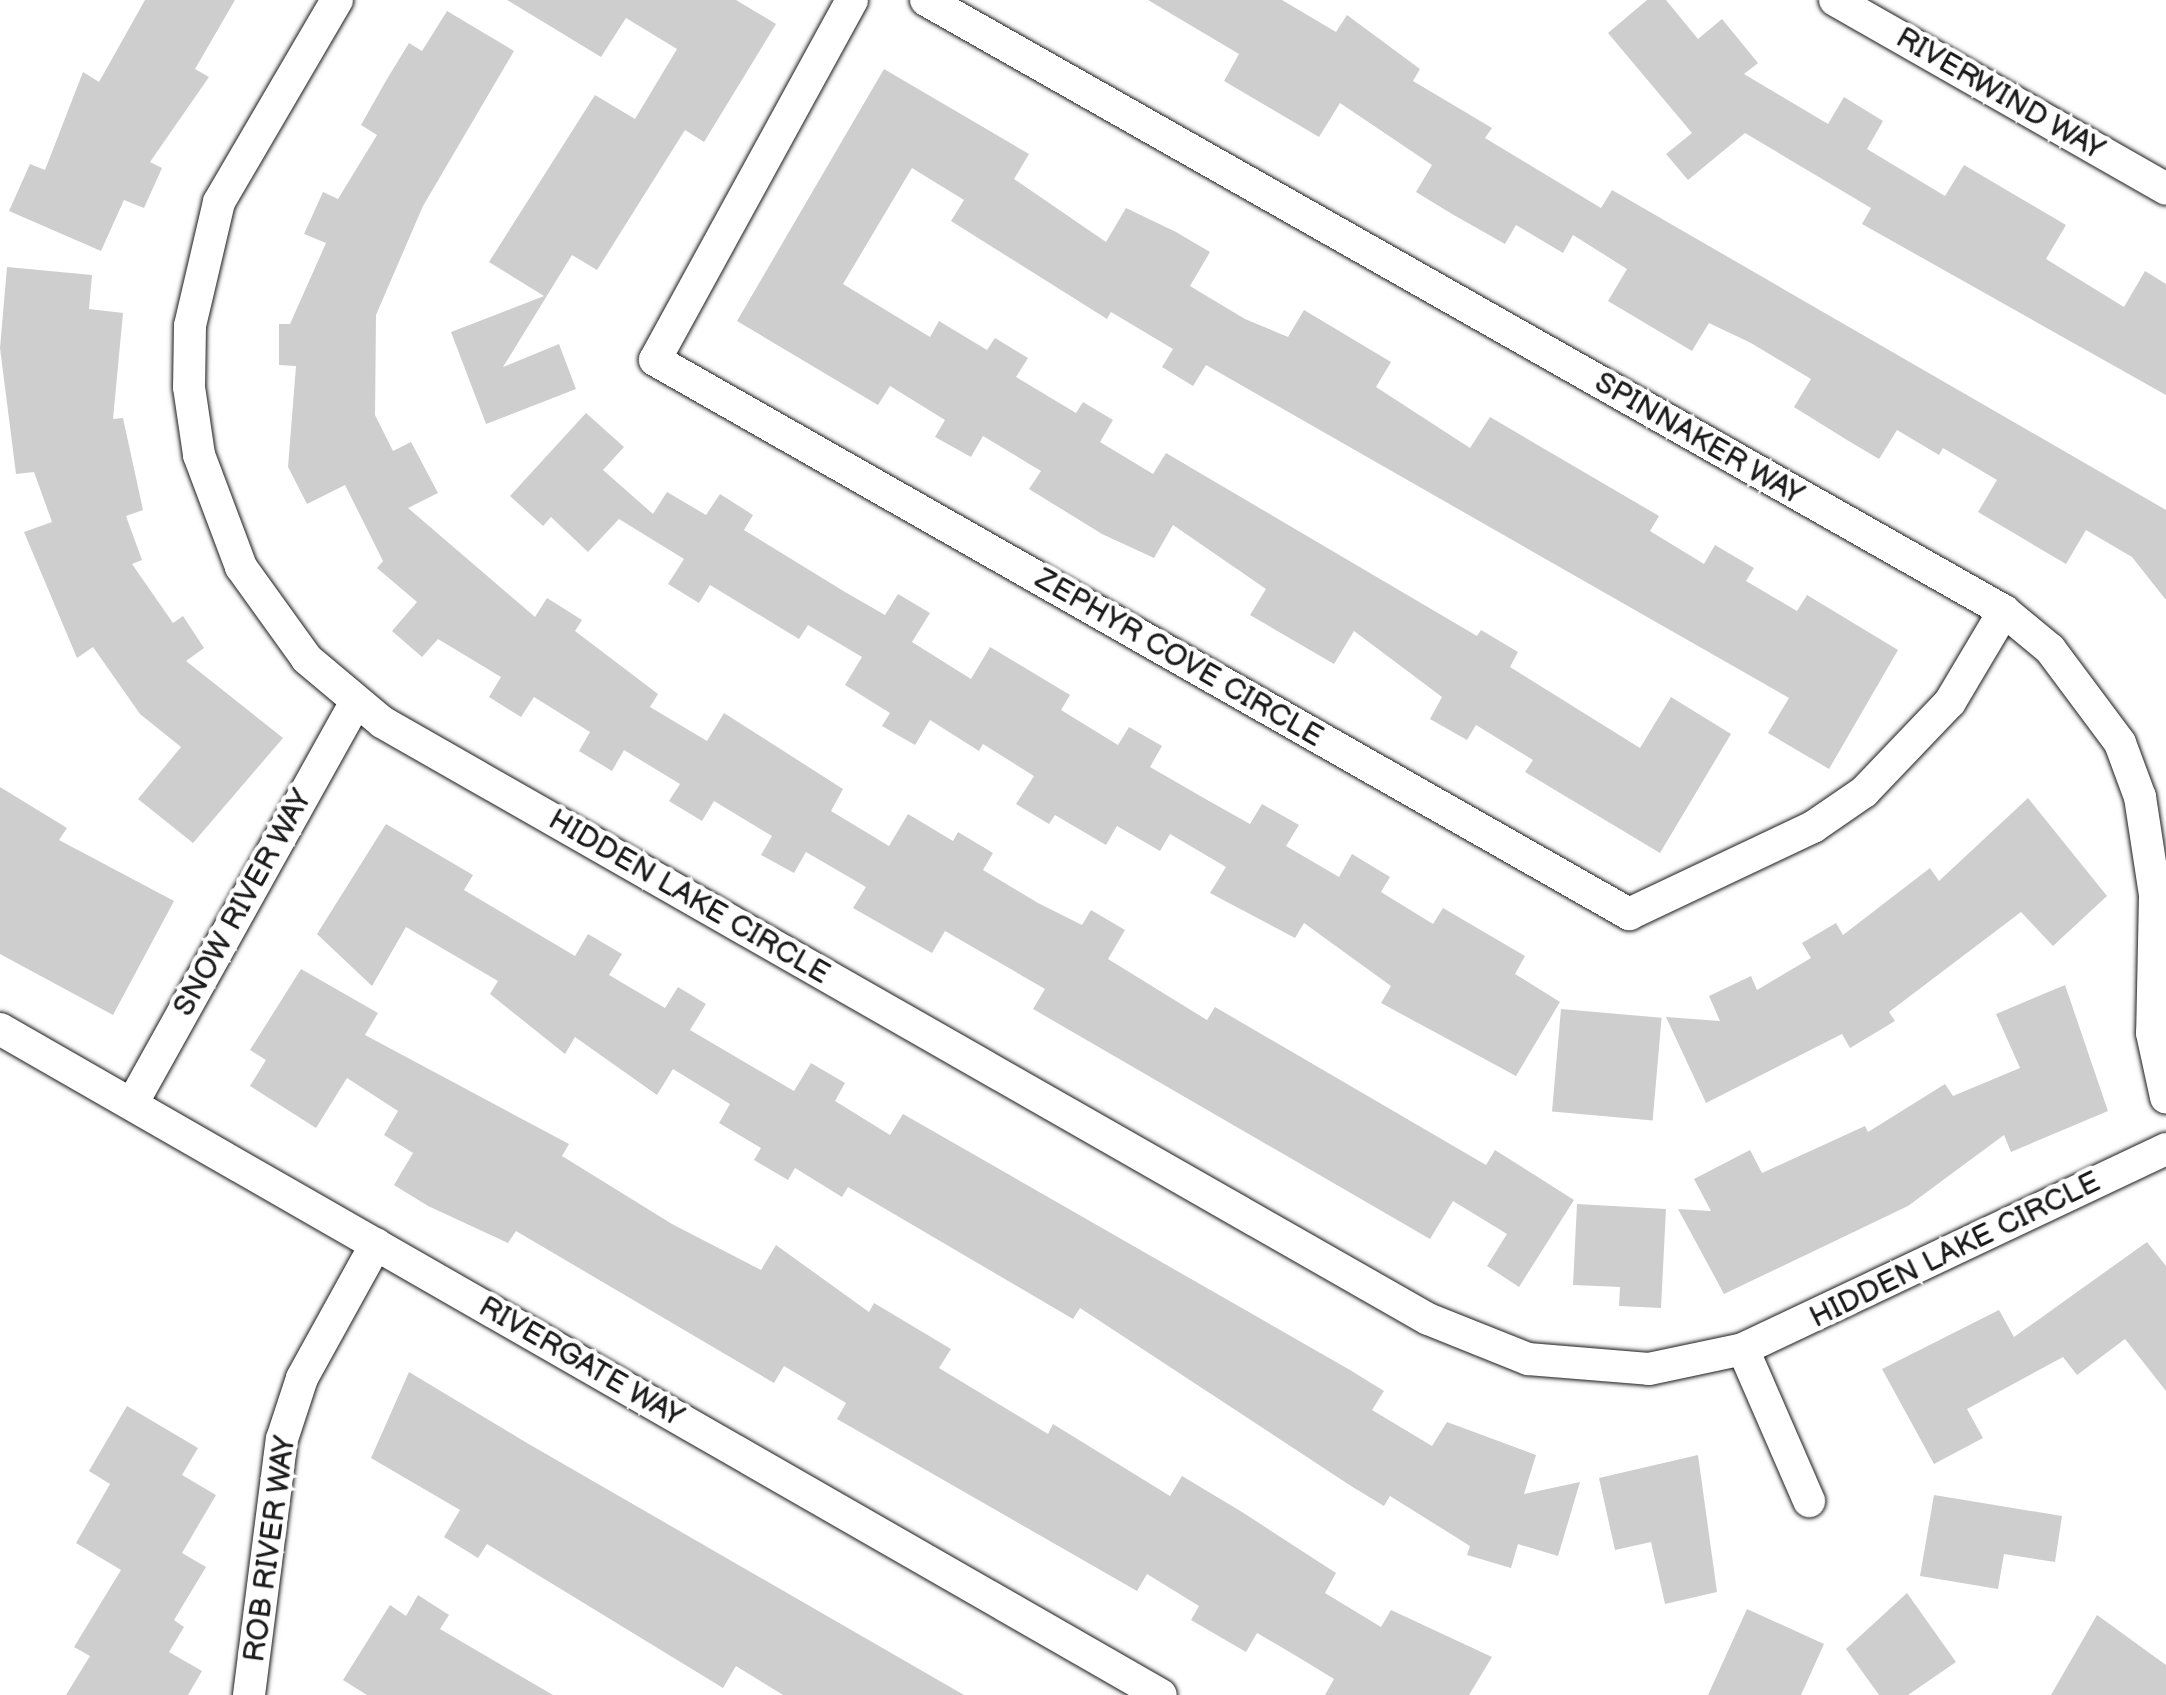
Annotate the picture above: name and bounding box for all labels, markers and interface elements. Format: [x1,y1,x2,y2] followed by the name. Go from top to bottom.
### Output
[1889,20,2111,168] street label: RIVERWIND WAY
[1588,364,1810,514] street label: SPINNAKER WAY
[1029,561,1329,755] street label: ZEPHYR COVE CIRCLE
[166,783,320,1023] street label: SNOW RIVER WAY
[542,802,836,992] street label: HIDDEN LAKE CIRCLE
[1804,1164,2106,1336] street label: HIDDEN LAKE CIRCLE
[472,1289,690,1435] street label: RIVERGATE WAY
[236,1433,304,1665] street label: ROB RIVER WAY

